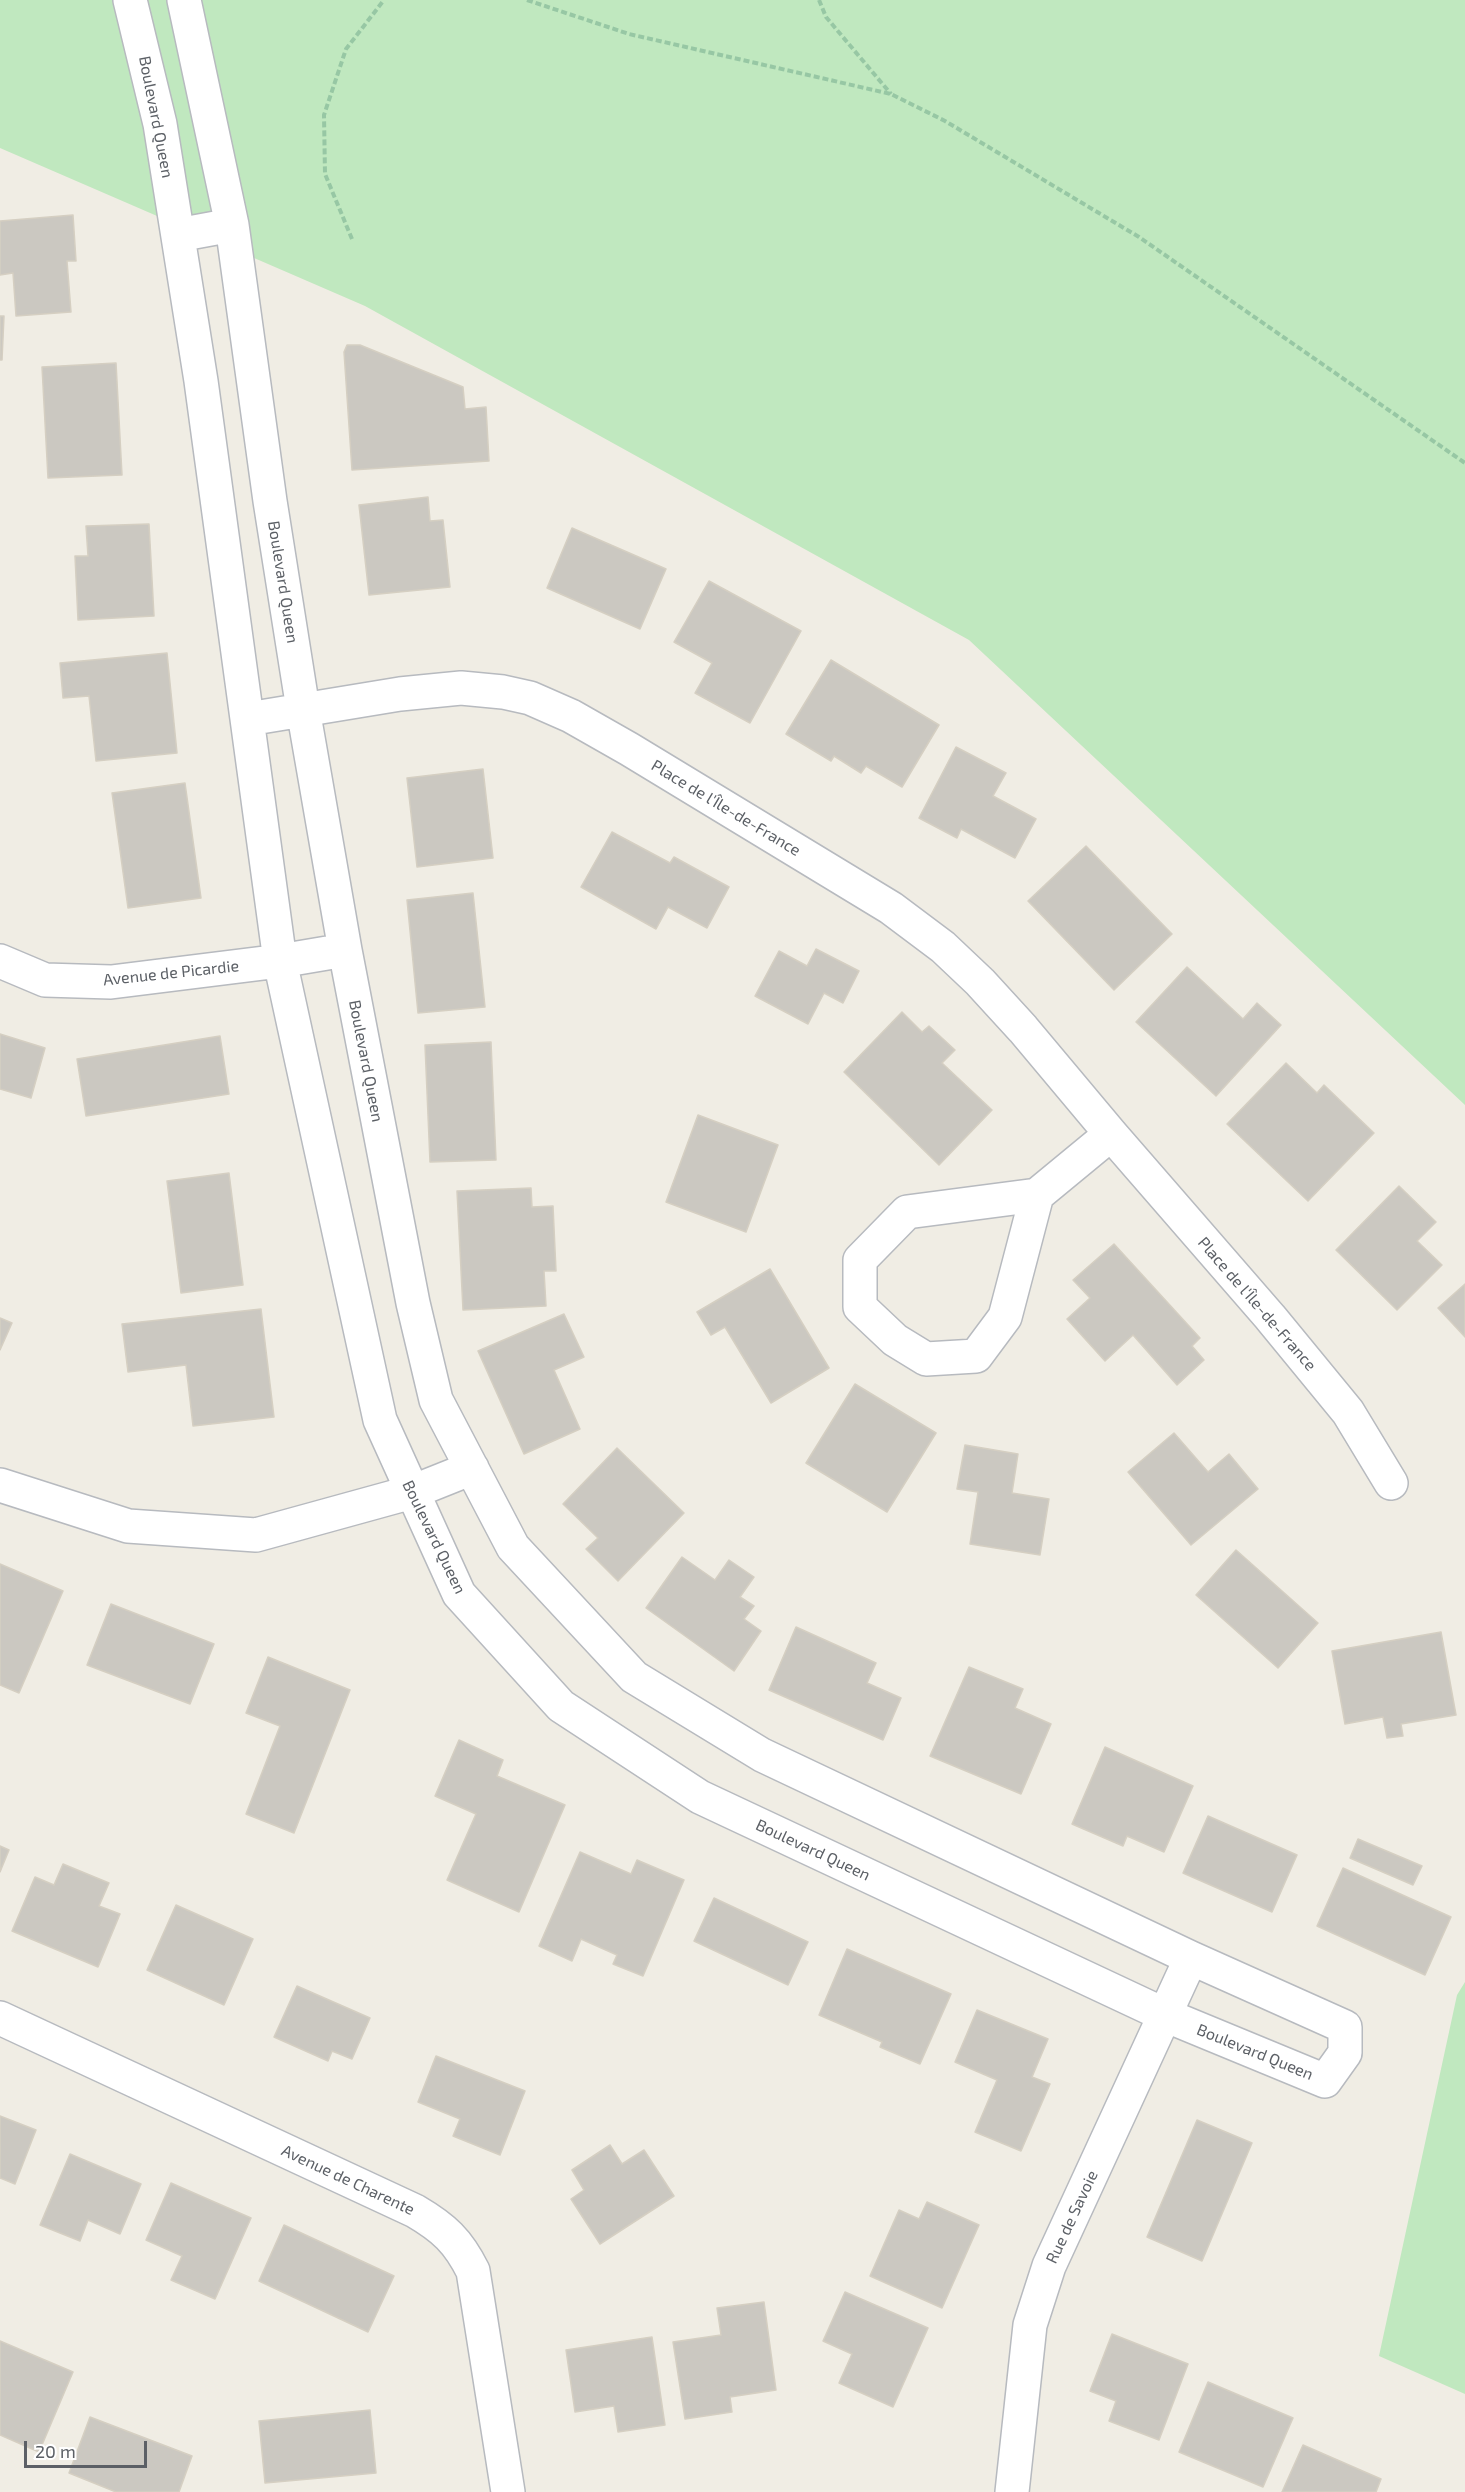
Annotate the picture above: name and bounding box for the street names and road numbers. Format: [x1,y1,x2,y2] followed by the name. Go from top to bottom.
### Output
[135,54,177,180] street label: Boulevard Queen
[264,519,302,645] street label: Boulevard Queen
[648,756,804,860] street label: Place de l'Île-de-France
[102,956,240,990] street label: Avenue de Picardie
[345,998,387,1124] street label: Boulevard Queen
[1194,1233,1320,1375] street label: Place de l'Île-de-France
[398,1477,470,1597] street label: Boulevard Queen
[753,1815,873,1885] street label: Boulevard Queen
[1194,2020,1316,2084] street label: Boulevard Queen
[278,2141,418,2219] street label: Avenue de Charente
[1042,2167,1102,2267] street label: Rue de Savoie

